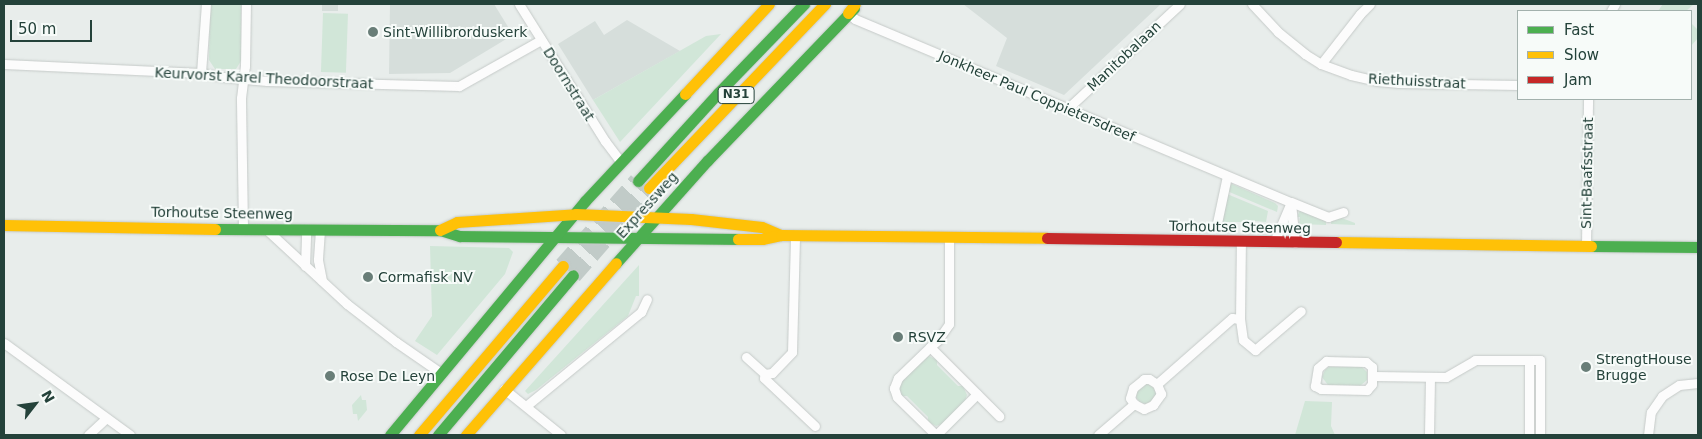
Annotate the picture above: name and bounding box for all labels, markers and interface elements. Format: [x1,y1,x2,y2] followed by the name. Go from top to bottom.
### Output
[12,10,95,42] scale bar
[1517,10,1692,100] legend
[1084,18,1164,94] street label: Manitobalaan
[18,20,56,38] text: 50 m
[1564,21,1594,39] text: Fast
[383,24,527,40] place label: Sint-Willibrorduskerk
[367,26,379,38] marker: Sint-Willibrorduskerk
[540,44,598,124] street label: Doornstraat
[1564,46,1599,64] text: Slow
[936,47,1138,145] street label: Jonkheer Paul Coppietersdreef
[154,64,374,92] street label: Keurvorst Karel Theodoorstraat
[1368,70,1466,92] street label: Riethuisstraat
[1564,71,1592,89] text: Jam
[717,86,755,104] road number: N31
[1578,117,1596,229] street label: Sint-Baafsstraat
[613,168,681,242] street label: Expressweg
[151,203,293,223] street label: Torhoutse Steenweg
[1169,217,1311,237] street label: Torhoutse Steenweg
[378,269,473,285] place label: Cormafisk NV
[362,271,374,283] marker: Cormafisk NV
[908,329,946,345] place label: RSVZ
[892,331,904,343] marker: RSVZ
[1596,351,1692,384] place label: StrengtHouse Brugge
[1580,361,1592,373] marker: StrengtHouse Brugge
[340,368,435,384] place label: Rose De Leyn
[324,370,336,382] marker: Rose De Leyn
[10,379,60,429] north arrow
[38,387,58,406] text: N

